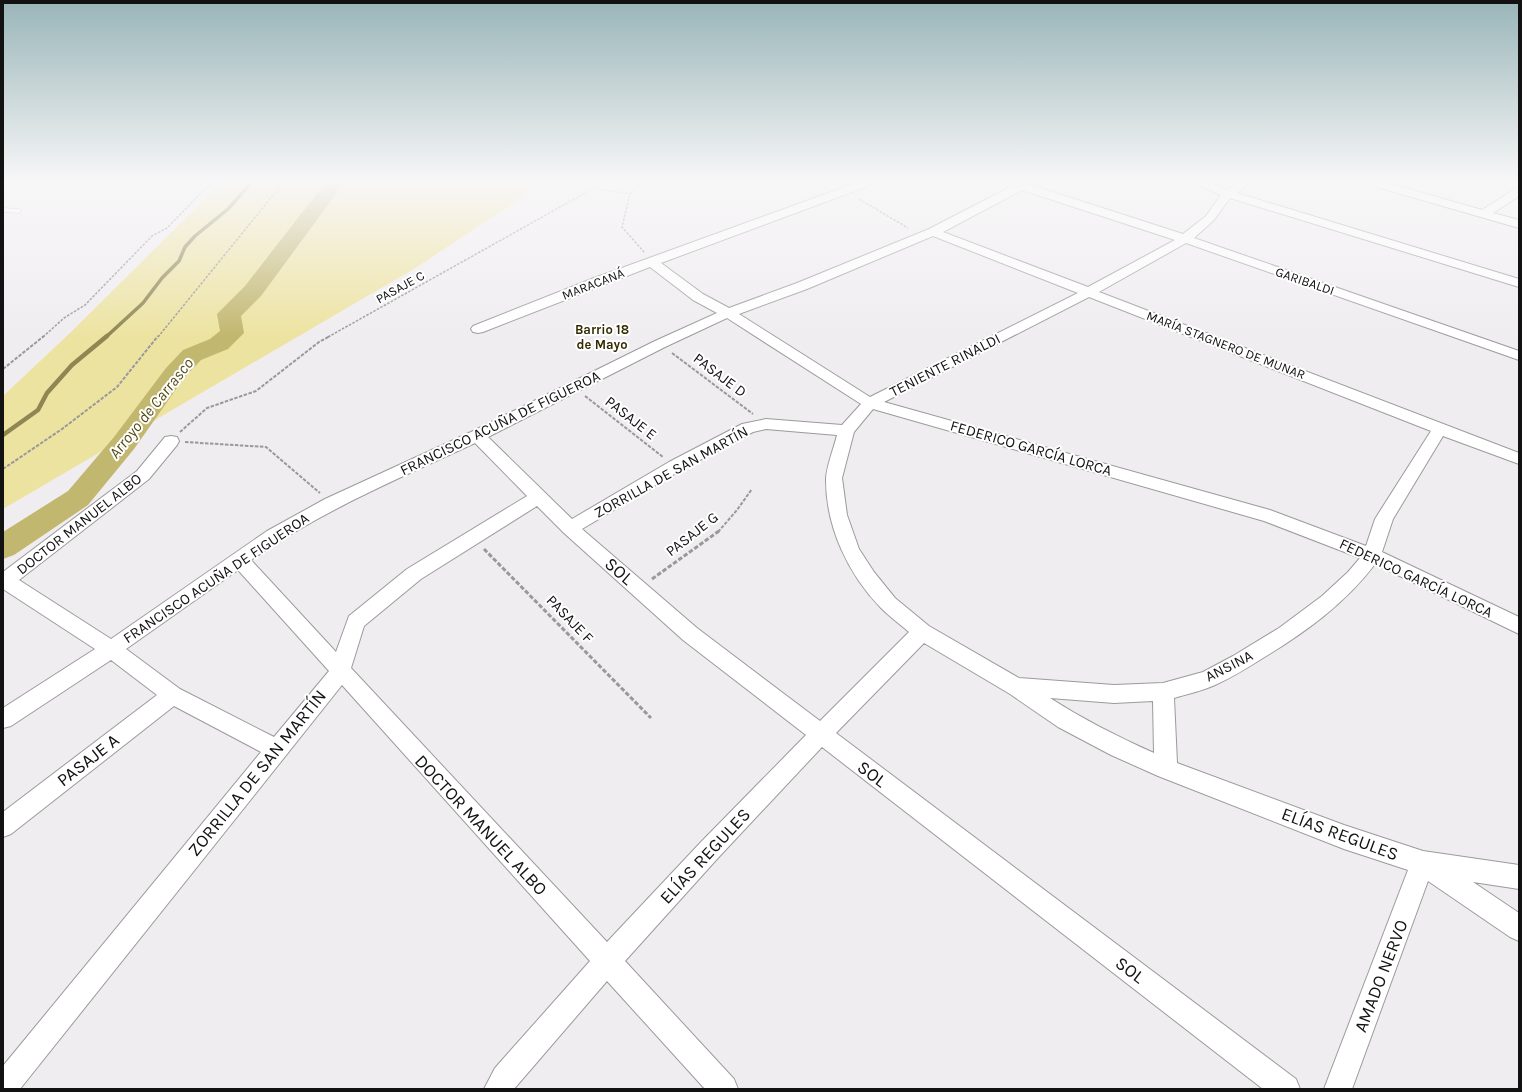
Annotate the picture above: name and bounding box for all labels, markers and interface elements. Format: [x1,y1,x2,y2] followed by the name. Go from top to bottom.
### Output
[559,263,627,303] street label: MARACANÁ
[1274,264,1336,298] street label: GARIBALDI
[373,268,427,306] street label: PASAJE C
[1145,306,1308,382] street label: MARÍA STAGNERO DE MUNAR
[575,322,629,352] district label: Barrio 18 de Mayo
[887,329,1003,401] street label: TENIENTE RINALDI
[690,349,750,401] street label: PASAJE D
[105,354,197,462] water label: Arroyo de Carrasco
[397,366,603,479] street label: FRANCISCO ACUÑA DE FIGUEROA
[602,392,660,444] street label: PASAJE E
[948,416,1114,480] street label: FEDERICO GARCÍA LORCA
[591,422,751,522] street label: ZORRILLA DE SAN MARTÍN
[13,470,145,578] street label: DOCTOR MANUEL ALBO
[662,508,722,560] street label: PASAJE G
[120,509,313,647] street label: FRANCISCO ACUÑA DE FIGUEROA
[1336,535,1496,622] street label: FEDERICO GARCÍA LORCA
[600,553,638,590] street label: SOL
[543,591,597,647] street label: PASAJE F
[1202,646,1256,686] street label: ANSINA
[182,685,331,861] street label: ZORRILLA DE SAN MARTÍN
[53,729,123,791] street label: PASAJE A
[410,750,552,900] street label: DOCTOR MANUEL ALBO
[853,756,891,792] street label: SOL
[1278,802,1402,865] street label: ELÍAS REGULES
[654,803,755,908] street label: ELÍAS REGULES
[1349,917,1413,1035] street label: AMADO NERVO
[1111,952,1149,988] street label: SOL

